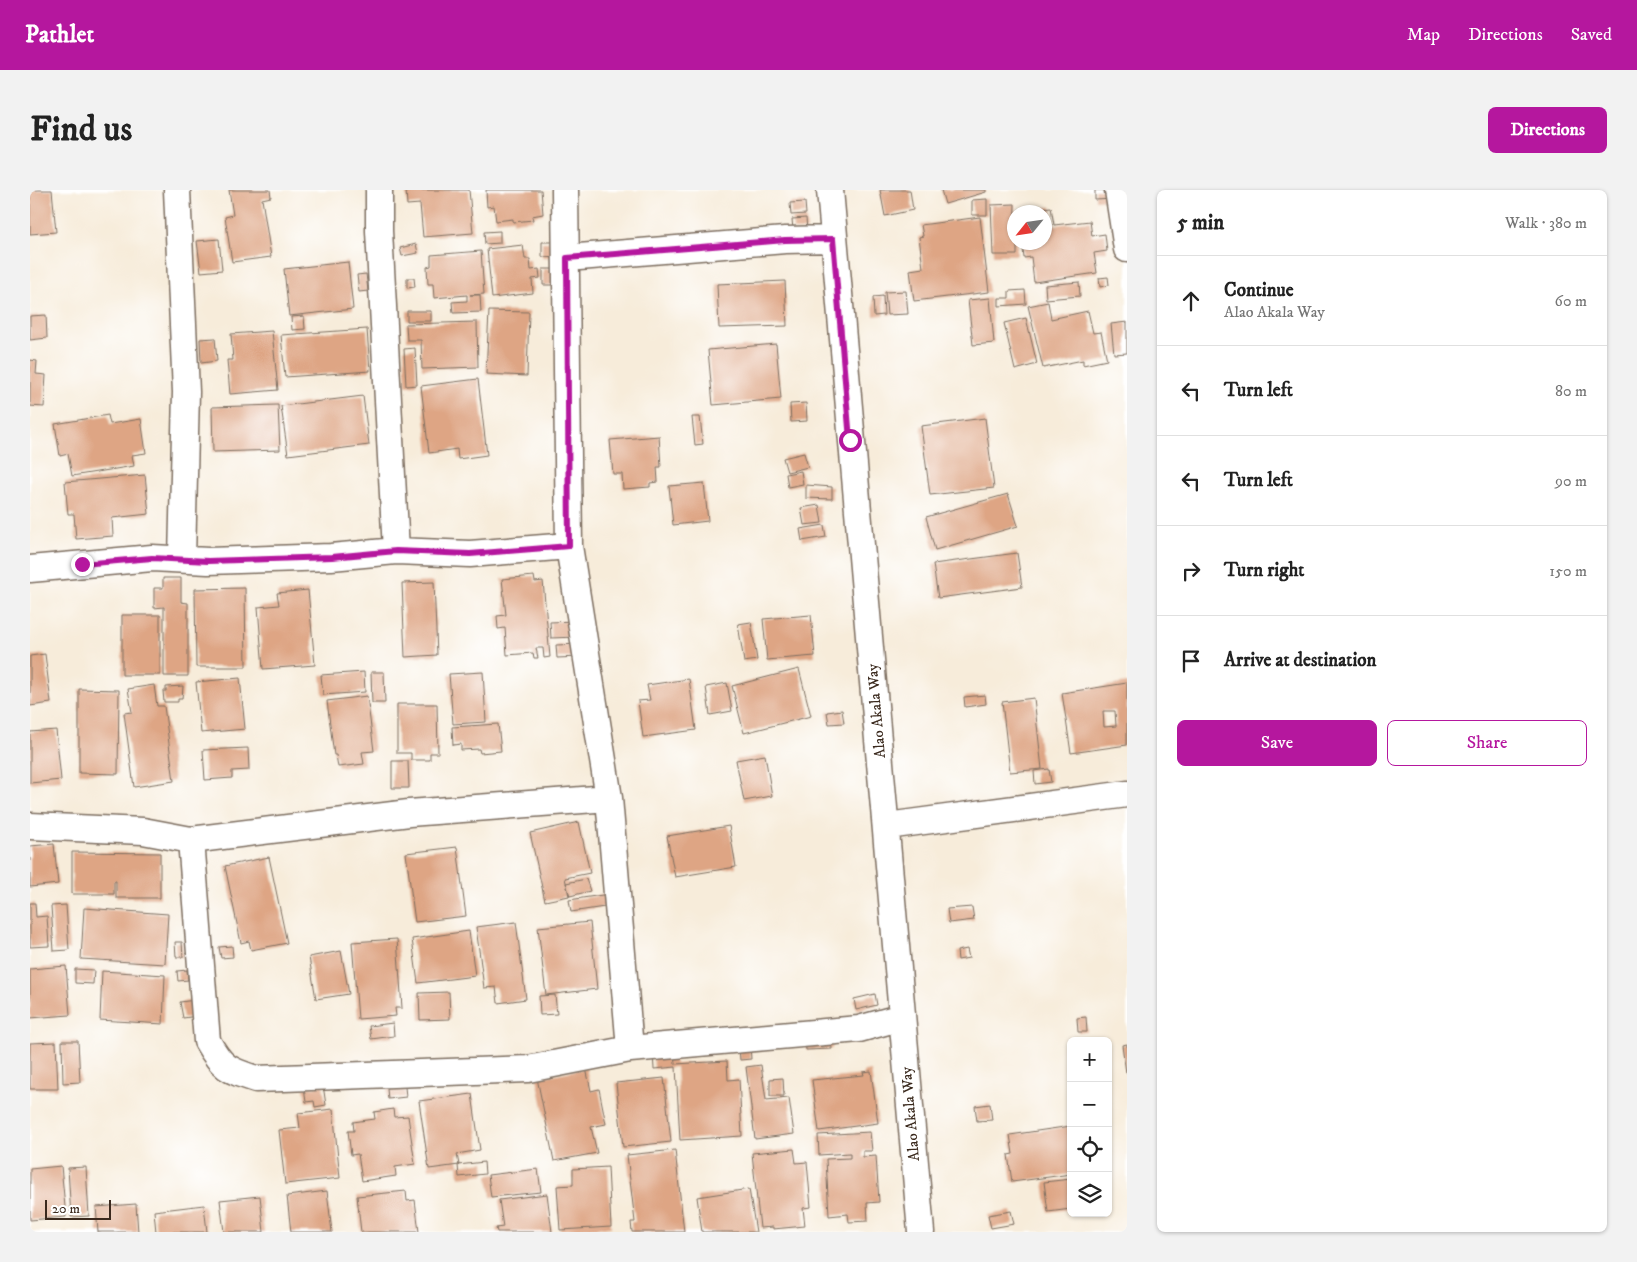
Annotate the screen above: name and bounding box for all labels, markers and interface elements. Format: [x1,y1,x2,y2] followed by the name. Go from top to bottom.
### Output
[25,20,94,50] text: Pathlet
[1407,24,1440,46] text: Map
[1468,24,1543,46] text: Directions
[1571,24,1612,46] text: Saved
[1488,107,1607,153] button: Directions
[30,108,132,152] text: Find us
[1007,205,1052,250] north arrow
[1177,210,1224,236] text: 5 min
[1505,213,1587,233] text: Walk · 380 m
[1224,279,1294,302] text: Continue
[1177,287,1205,315] icon: ahead
[1555,291,1587,311] text: 60 m
[1224,302,1325,322] text: Alao Akala Way
[1177,377,1205,405] icon: left
[1224,379,1293,402] text: Turn left
[1555,381,1587,401] text: 80 m
[839,429,862,452] route start
[1177,467,1205,495] icon: left
[1224,469,1293,492] text: Turn left
[1555,471,1587,491] text: 90 m
[71,553,94,576] route end
[1177,557,1205,585] icon: right
[1224,559,1304,582] text: Turn right
[1549,561,1587,581] text: 150 m
[1177,647,1205,675] icon: arrive
[1224,649,1376,672] text: Arrive at destination
[863,662,890,759] street label: Alao Akala Way
[1177,720,1377,766] button: Save
[1387,720,1587,766] button: Share
[1067,1037,1112,1217] map controls
[1067,1037,1112,1082] button: +
[897,1065,924,1162] street label: Alao Akala Way
[1067,1082,1112,1127] button: −
[1067,1127,1112,1172] button: locate
[1067,1172,1112,1217] button: layers
[45,1197,111,1220] scale bar
[52,1200,80,1218] text: 20 m

